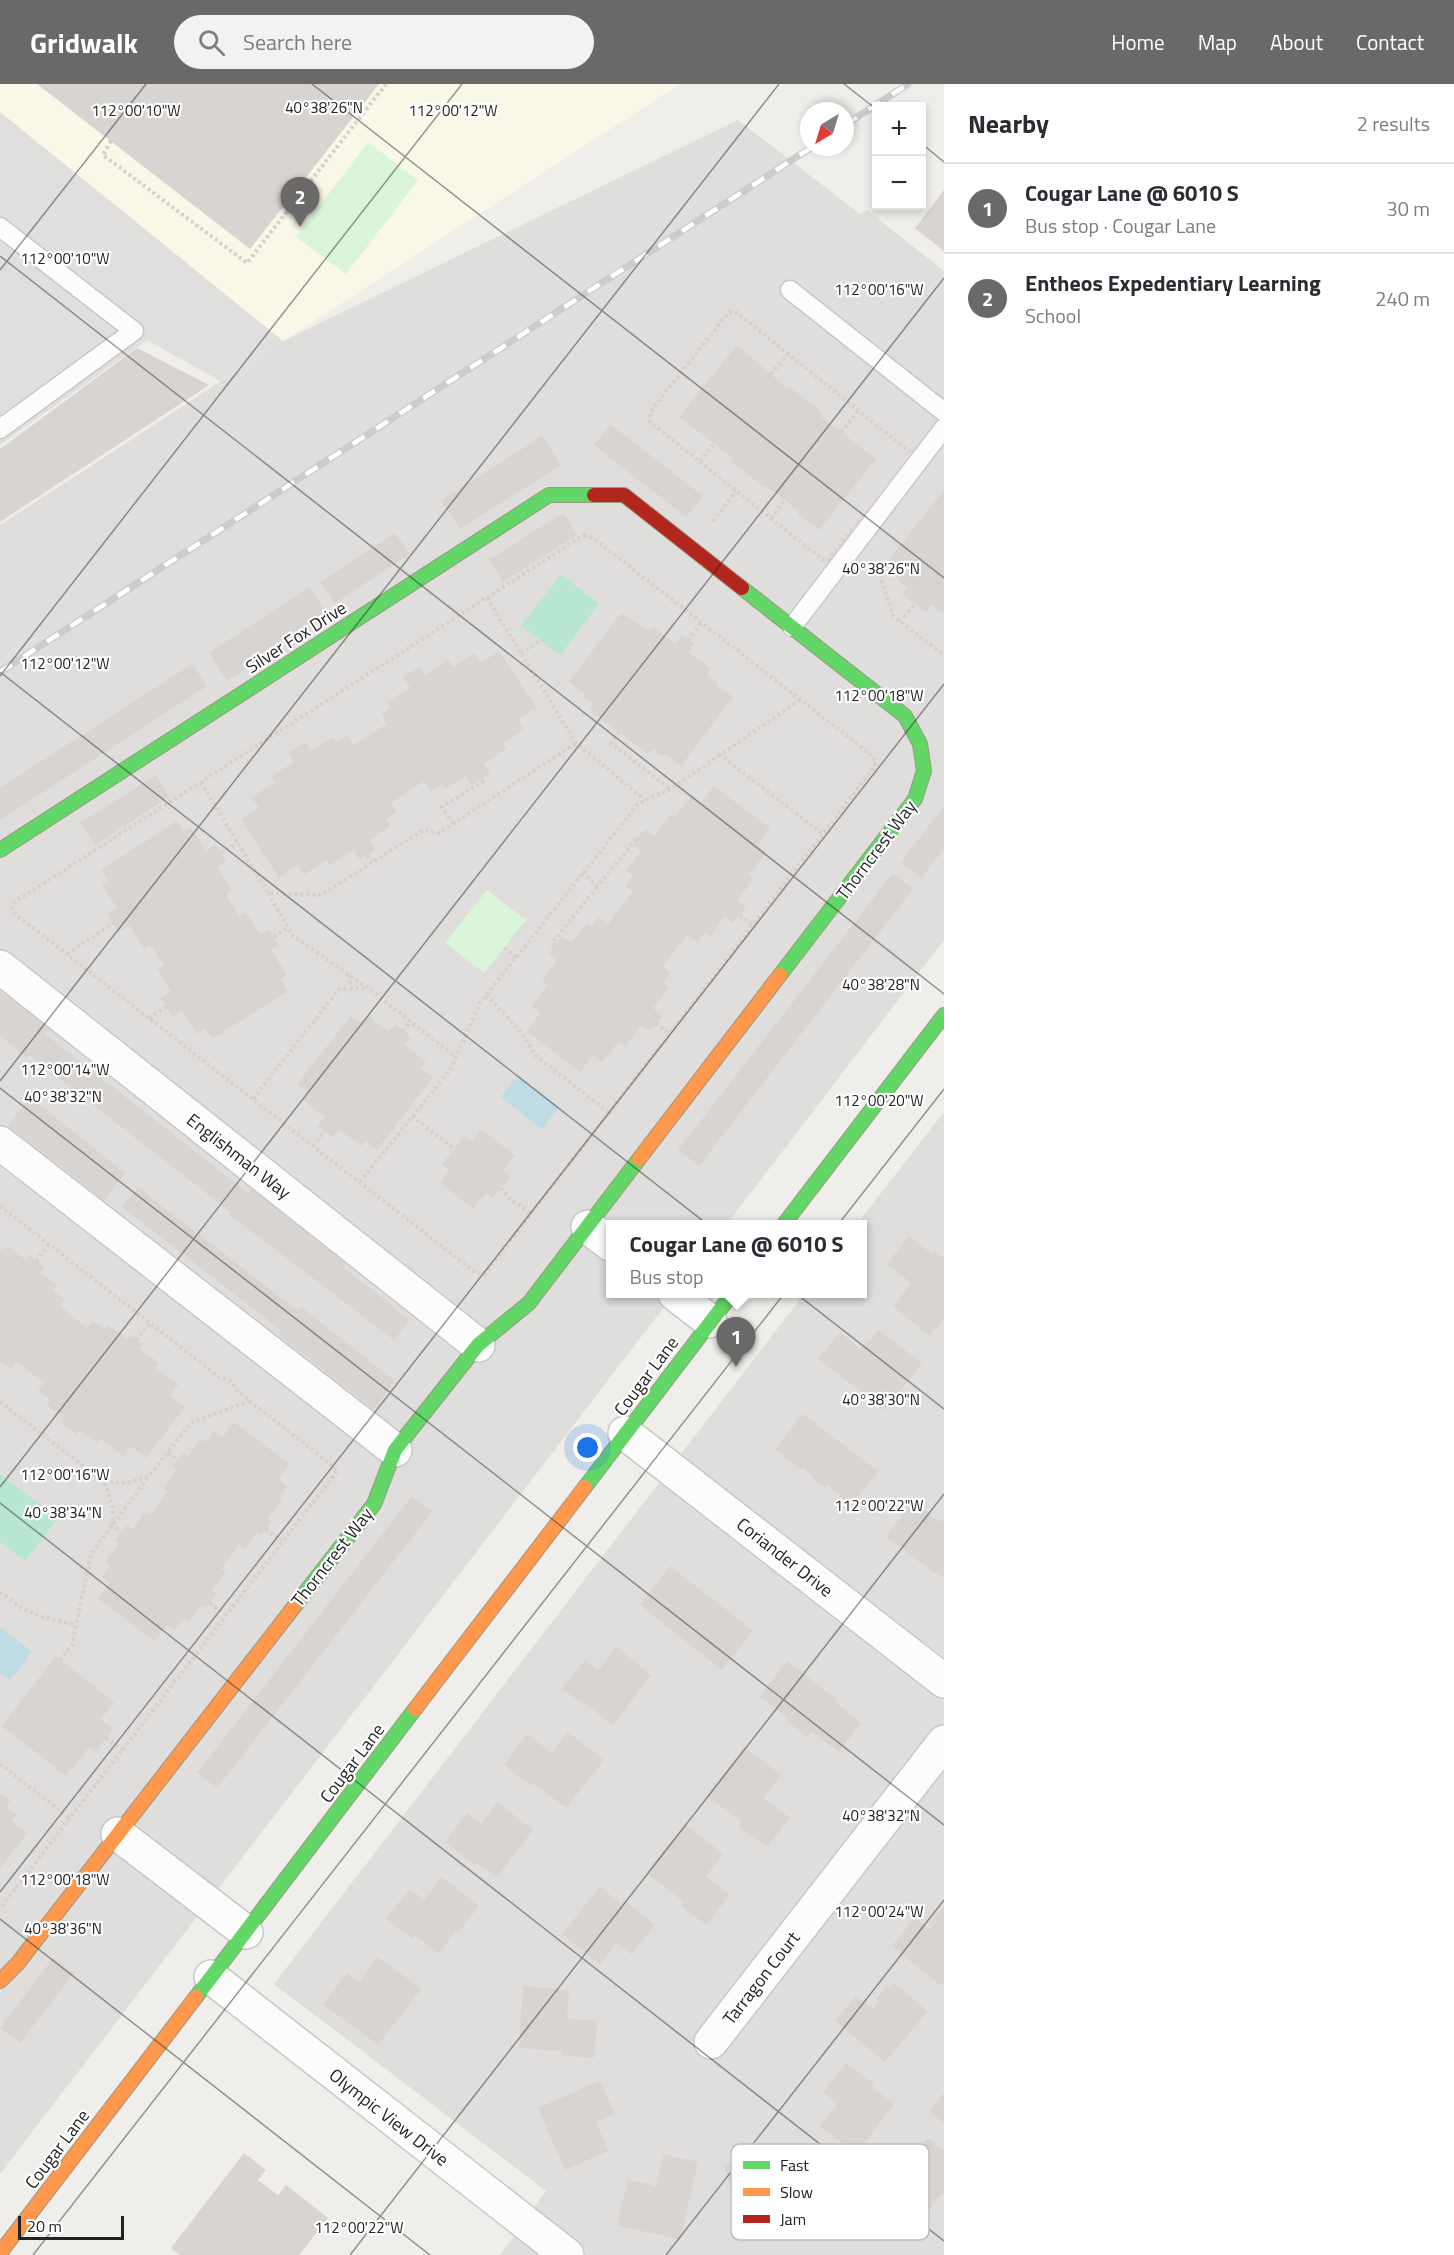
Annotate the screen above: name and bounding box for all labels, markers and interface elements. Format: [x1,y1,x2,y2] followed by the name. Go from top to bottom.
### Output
[174,15,594,69] search box
[30,21,138,64] text: Gridwalk
[243,25,352,59] text: Search here
[195,26,228,59] icon: search
[1111,26,1165,58] text: Home
[1198,26,1237,58] text: Map
[1270,26,1323,58] text: About
[1356,26,1424,58] text: Contact
[285,96,363,119] text: 40°38'26"N
[91,99,181,122] text: 112°00'10"W
[408,99,498,122] text: 112°00'12"W
[800,102,854,156] north arrow
[872,102,926,210] map controls
[872,102,926,156] button: +
[968,104,1049,143] text: Nearby
[1357,108,1430,139] text: 2 results
[872,156,926,210] button: −
[1025,176,1239,210] text: Cougar Lane @ 6010 S
[280,178,320,227] pin: 2
[982,193,993,224] text: 1
[1386,193,1430,224] text: 30 m
[1025,210,1216,241] text: Bus stop · Cougar Lane
[20,247,110,270] text: 112°00'10"W
[1025,266,1321,300] text: Entheos Expedentiary Learning
[834,278,924,301] text: 112°00'16"W
[982,283,993,314] text: 2
[1375,283,1430,314] text: 240 m
[1025,300,1081,331] text: School
[842,557,920,580] text: 40°38'26"N
[240,594,352,680] street label: Silver Fox Drive
[20,652,110,675] text: 112°00'12"W
[834,684,924,707] text: 112°00'18"W
[829,794,923,906] street label: Thorncrest Way
[842,973,920,996] text: 40°38'28"N
[20,1058,110,1081] text: 112°00'14"W
[24,1085,102,1108] text: 40°38'32"N
[834,1089,924,1112] text: 112°00'20"W
[181,1107,297,1206] street label: Englishman Way
[606,1220,867,1298] popup
[630,1227,843,1261] text: Cougar Lane @ 6010 S
[630,1261,704,1292] text: Bus stop
[716,1318,756,1367] pin: 1
[607,1331,685,1421] street label: Cougar Lane
[842,1388,920,1411] text: 40°38'30"N
[573,1433,602,1462] your location
[20,1463,110,1486] text: 112°00'16"W
[834,1494,924,1517] text: 112°00'22"W
[24,1501,102,1524] text: 40°38'34"N
[285,1501,380,1612] street label: Thorncrest Way
[731,1511,839,1603] street label: Coriander Drive
[313,1718,391,1808] street label: Cougar Lane
[842,1804,920,1827] text: 40°38'32"N
[20,1868,110,1891] text: 112°00'18"W
[834,1900,924,1923] text: 112°00'24"W
[24,1917,102,1940] text: 40°38'36"N
[716,1925,807,2030] street label: Tarragon Court
[323,2062,455,2172] street label: Olympic View Drive
[18,2104,96,2194] street label: Cougar Lane
[731,2144,929,2240] legend
[780,2153,809,2177] text: Fast
[780,2180,813,2204] text: Slow
[780,2207,806,2231] text: Jam
[18,2213,124,2240] scale bar
[27,2214,62,2238] text: 20 m
[314,2216,404,2239] text: 112°00'22"W

